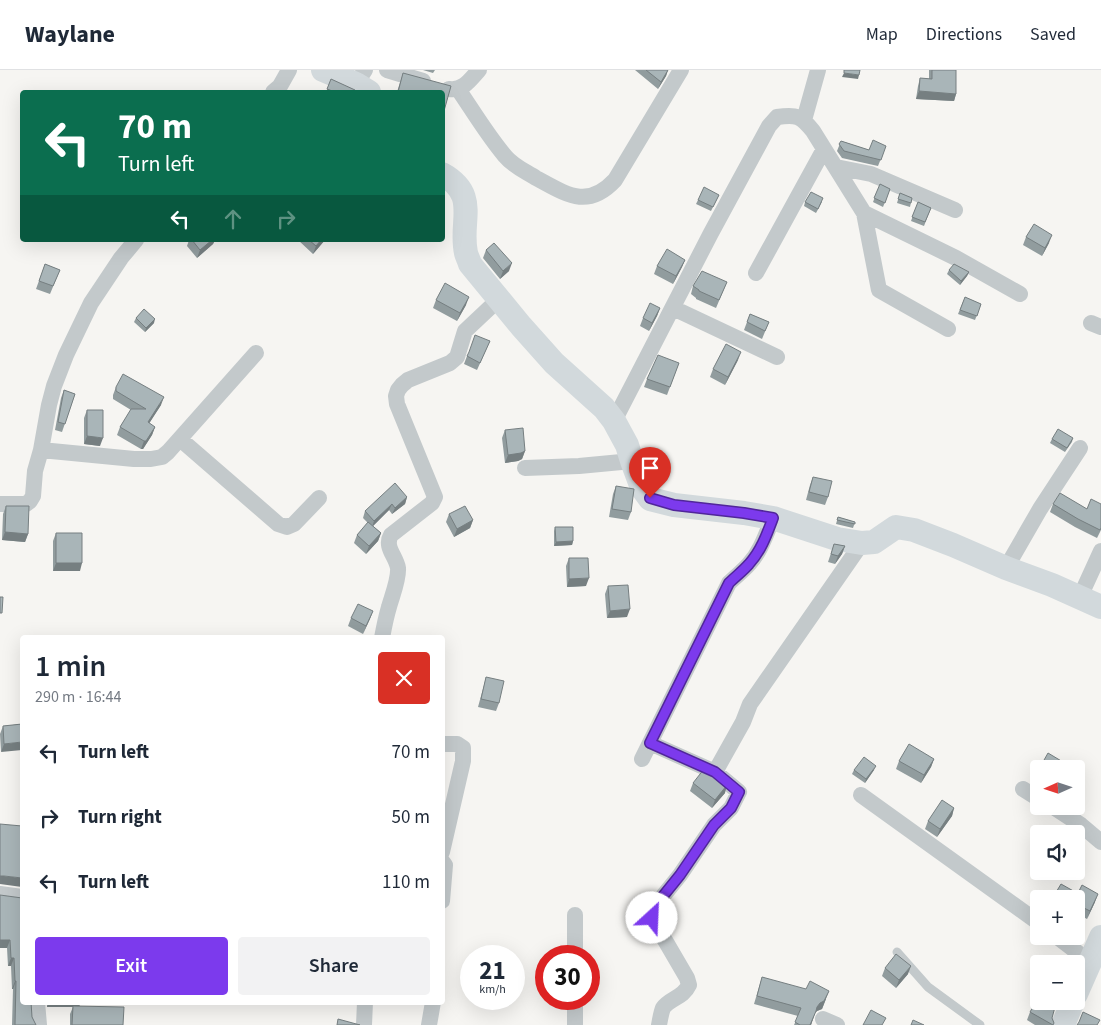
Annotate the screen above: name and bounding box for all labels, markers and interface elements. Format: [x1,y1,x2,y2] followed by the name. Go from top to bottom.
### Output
[25,17,115,52] text: Waylane
[866,22,898,47] text: Map
[926,22,1002,47] text: Directions
[1030,22,1076,47] text: Saved
[118,102,192,152] text: 70 m
[35,110,100,175] icon: left
[118,148,194,180] text: Turn left
[166,205,194,233] icon: left
[219,205,247,233] icon: ahead
[272,205,300,233] icon: right
[629,447,671,498] pin
[636,454,664,482] icon: arrive
[35,645,106,688] text: 1 min
[378,652,430,704] button: close
[35,686,122,708] text: 290 m · 16:44
[35,739,63,767] icon: left
[78,739,149,766] text: Turn left
[392,739,430,766] text: 70 m
[1030,760,1085,815] north arrow
[1030,760,1085,1010] map controls
[35,804,63,832] icon: right
[78,804,162,831] text: Turn right
[392,804,430,831] text: 50 m
[1030,825,1085,880] button: sound
[35,869,63,897] icon: left
[78,869,149,896] text: Turn left
[382,869,430,896] text: 110 m
[1030,890,1085,945] button: +
[625,891,677,943] position arrow
[35,937,228,995] button: Exit
[238,937,430,995] button: Share
[535,945,600,1010] speed limit sign: 30
[479,953,506,989] text: 21
[1030,955,1085,1010] button: −
[479,981,506,998] text: km/h

